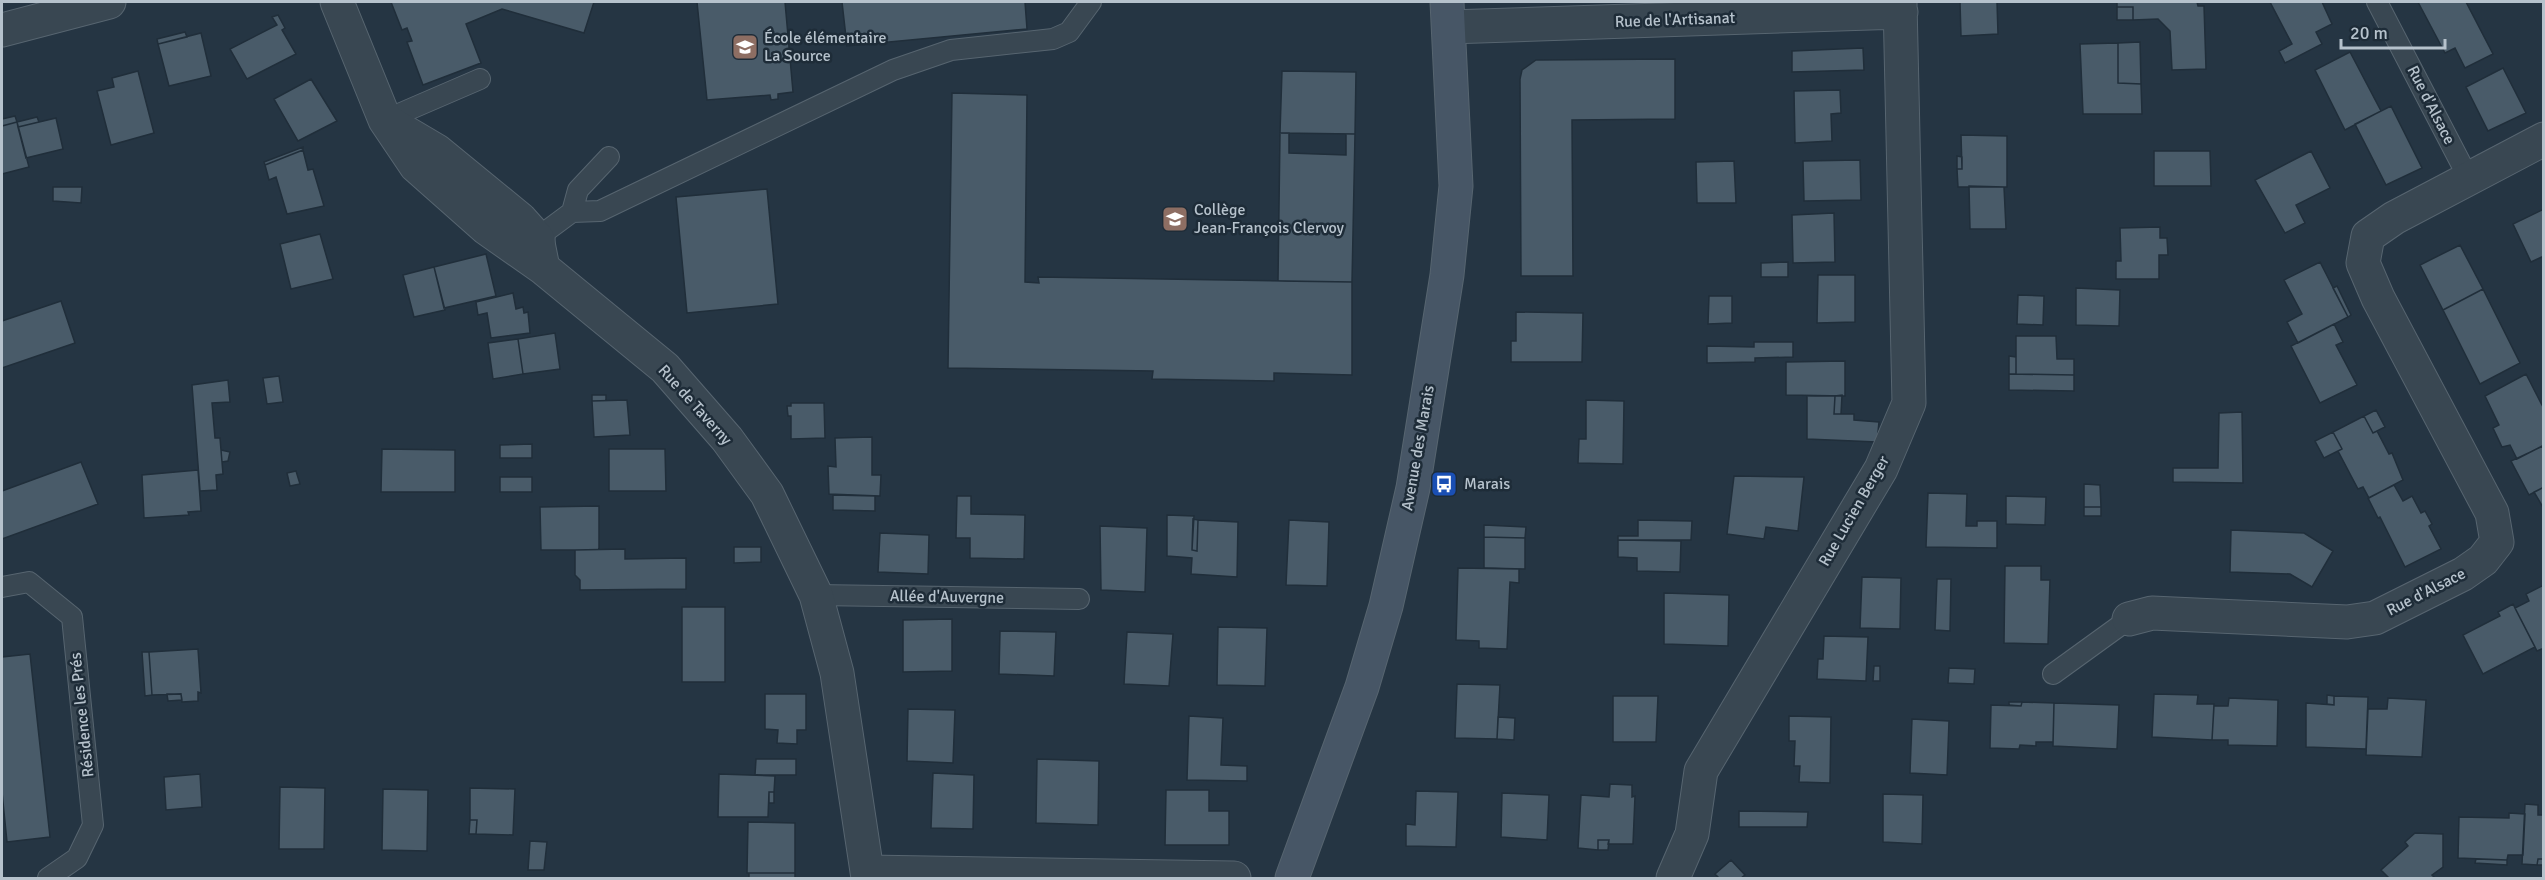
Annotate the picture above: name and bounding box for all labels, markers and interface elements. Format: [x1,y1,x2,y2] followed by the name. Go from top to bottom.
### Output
[1614,8,1736,32] street label: Rue de l'Artisanat
[2341,12,2444,50] scale bar
[2350,22,2388,44] text: 20 m
[764,28,886,66] place label: École élémentaire La Source
[730,32,760,62] school or university icon: École élémentaire La Source
[2403,62,2459,148] street label: Rue d'Alsace
[1194,200,1345,238] place label: Collège Jean-François Clervoy
[1160,204,1190,234] school or university icon: Collège Jean-François Clervoy
[654,361,737,450] street label: Rue de Taverny
[1397,384,1439,512] street label: Avenue des Marais
[1814,452,1894,570] street label: Rue Lucien Berger
[1429,469,1459,499] bus stop icon: Marais
[1464,474,1510,494] place label: Marais
[2383,564,2469,620] street label: Rue d'Alsace
[890,586,1004,608] street label: Allée d'Auvergne
[65,652,99,778] street label: Résidence les Prés

